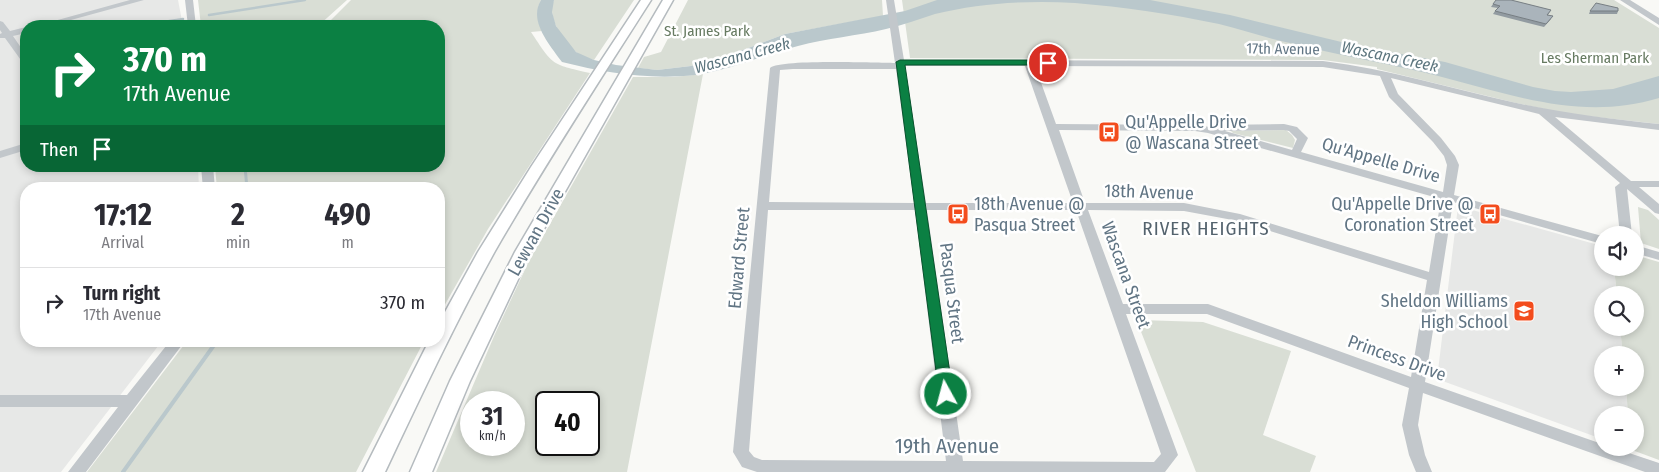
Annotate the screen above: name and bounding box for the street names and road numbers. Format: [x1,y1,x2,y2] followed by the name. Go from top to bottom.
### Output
[1246,39,1320,59] street label: 17th Avenue
[1319,133,1443,187] street label: Qu'Appelle Drive
[1104,179,1194,205] street label: 18th Avenue
[503,184,569,280] street label: Lewvan Drive
[724,206,754,310] street label: Edward Street
[1096,218,1156,332] street label: Wascana Street
[935,241,969,345] street label: Pasqua Street
[1345,330,1449,386] street label: Princess Drive
[895,433,999,459] street label: 19th Avenue

